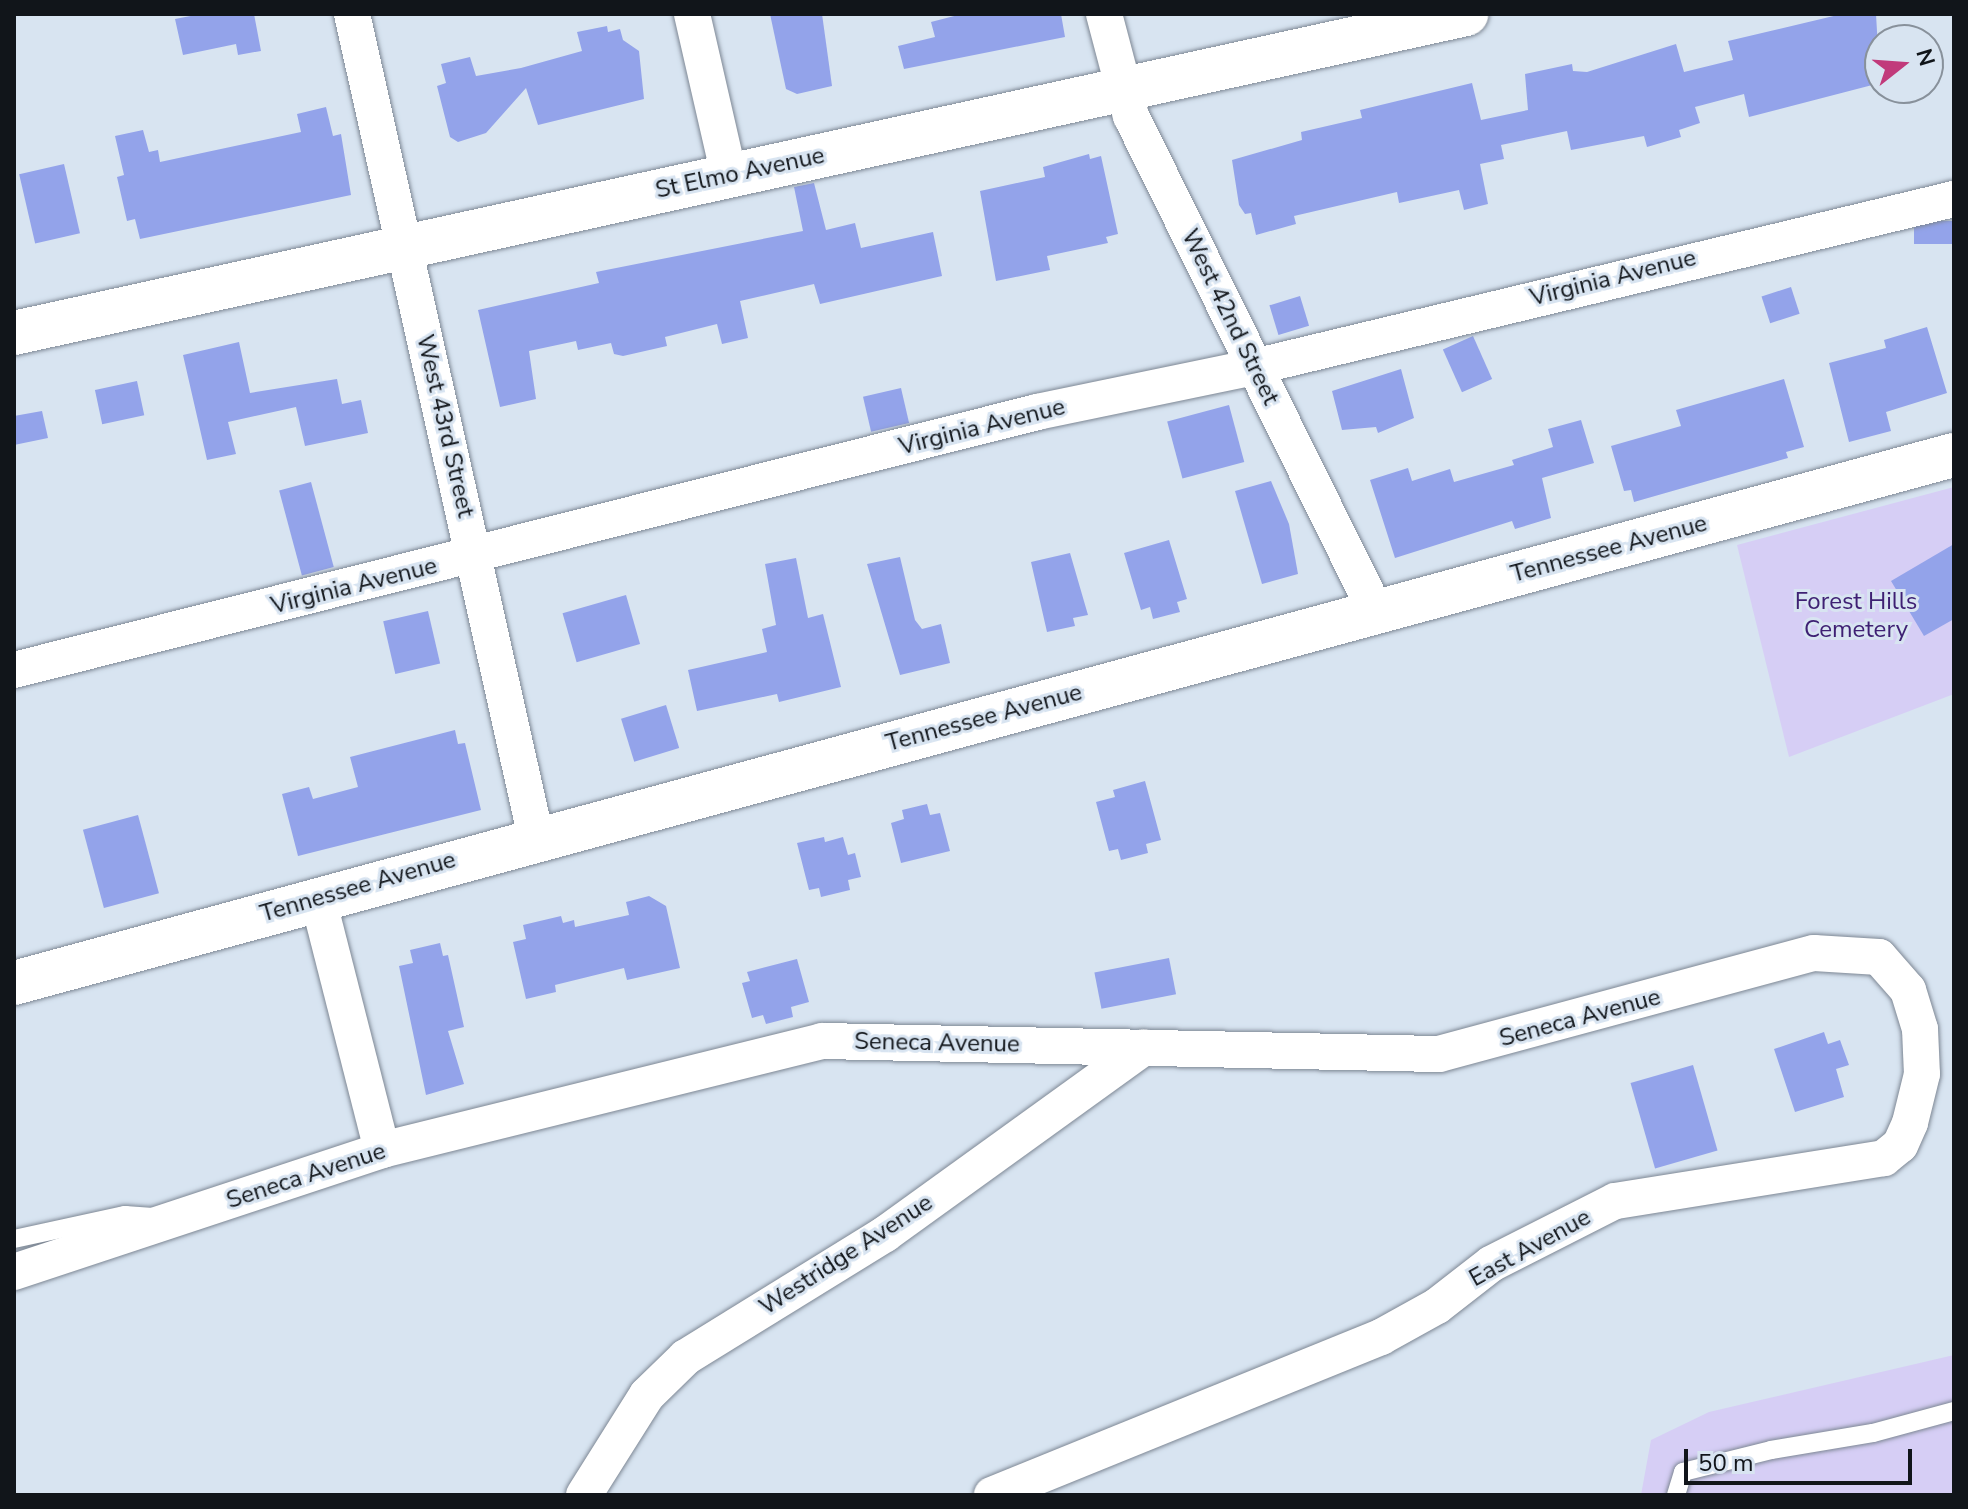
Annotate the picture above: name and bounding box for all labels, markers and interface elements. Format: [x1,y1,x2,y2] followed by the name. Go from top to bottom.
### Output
[1864,24,1944,104] north arrow
[1908,45,1942,70] text: N
[653,141,827,205] street label: St Elmo Avenue
[1175,224,1285,410] street label: West 42nd Street
[1527,243,1699,313] street label: Virginia Avenue
[410,332,480,520] street label: West 43rd Street
[896,392,1068,462] street label: Virginia Avenue
[1508,509,1710,589] street label: Tennessee Avenue
[268,551,440,621] street label: Virginia Avenue
[1795,588,1917,644] park label: Forest Hills Cemetery
[883,678,1085,758] street label: Tennessee Avenue
[257,845,459,929] street label: Tennessee Avenue
[1496,983,1664,1053] street label: Seneca Avenue
[854,1027,1020,1059] street label: Seneca Avenue
[223,1137,389,1215] street label: Seneca Avenue
[754,1188,938,1322] street label: Westridge Avenue
[1464,1203,1596,1293] street label: East Avenue
[1688,1433,1916,1483] scale bar
[1698,1447,1754,1479] text: 50 m

